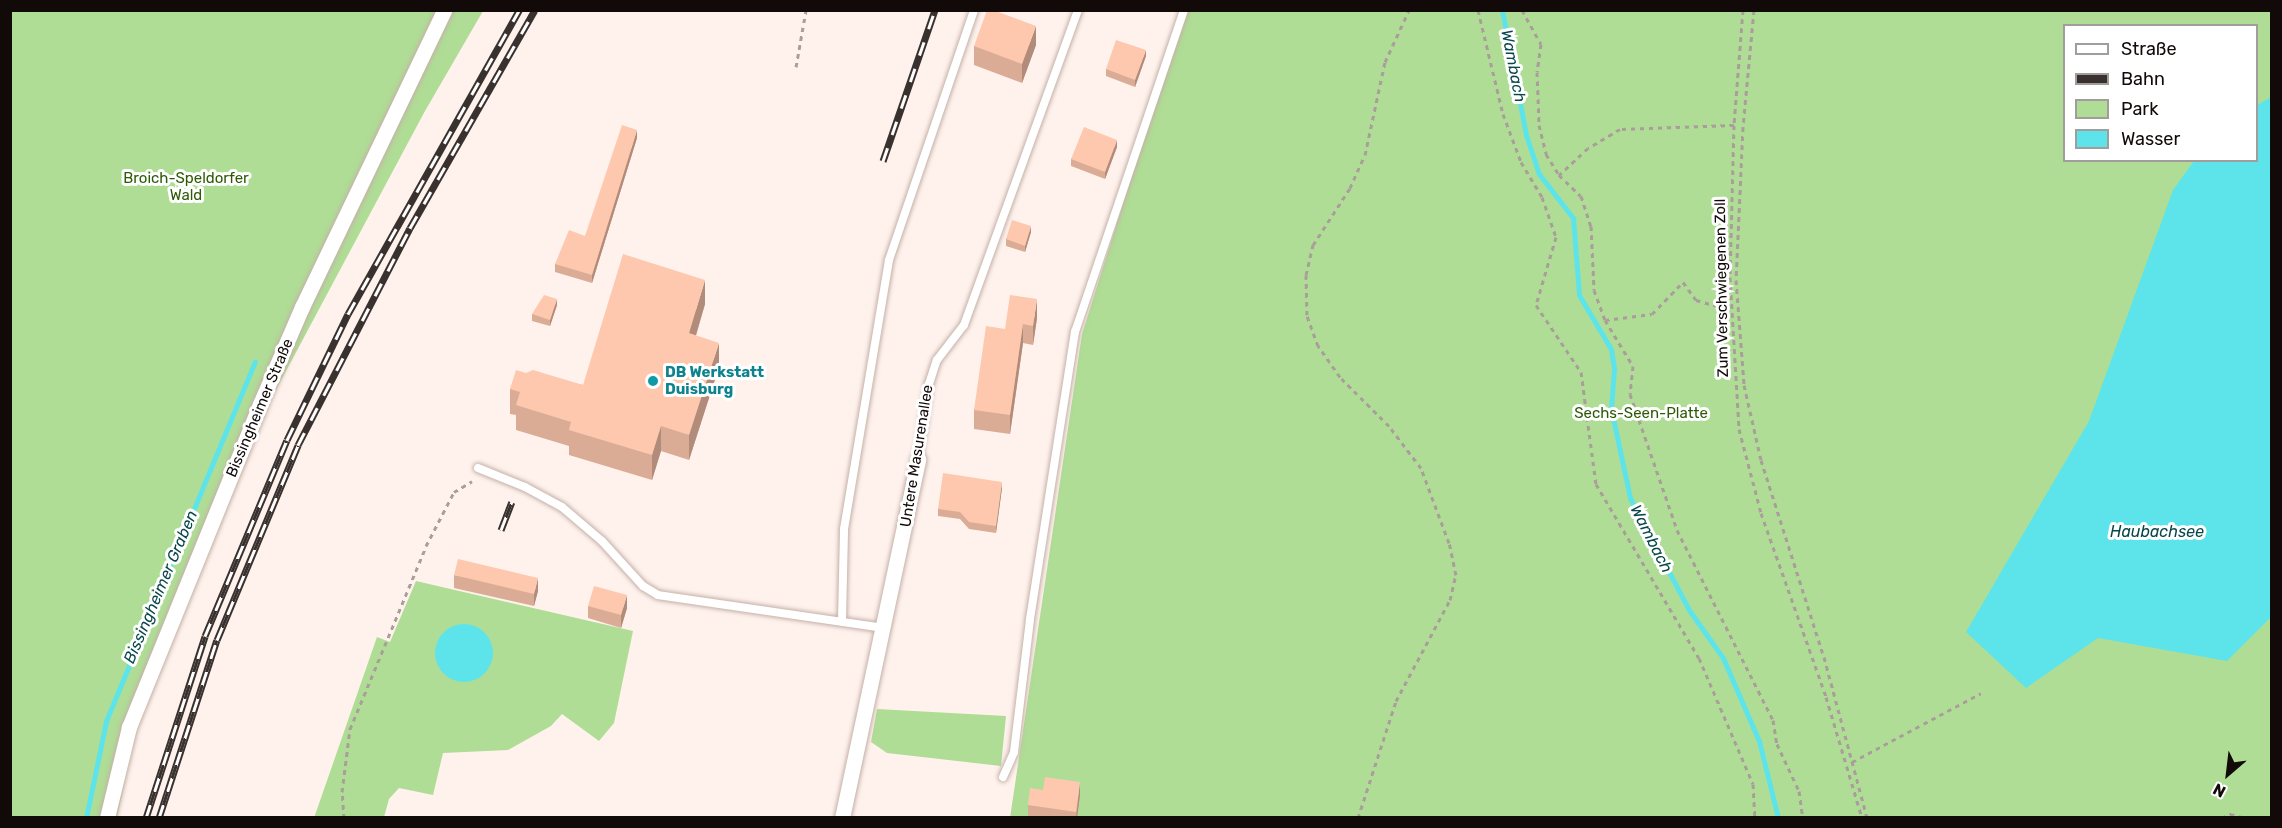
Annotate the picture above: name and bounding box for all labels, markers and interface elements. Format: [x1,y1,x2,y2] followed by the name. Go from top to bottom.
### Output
[2063,24,2258,162] legend
[1497,28,1529,104] water label: Wambach
[2121,38,2177,60] text: Straße
[2121,68,2165,90] text: Bahn
[2121,98,2158,120] text: Park
[2121,128,2180,150] text: Wasser
[123,169,249,204] park label: Broich-Speldorfer Wald
[1711,198,1733,378] street label: Zum Verschwiegenen Zoll
[223,336,297,480] street label: Bissingheimer Straße
[665,363,764,398] place label: DB Werkstatt Duisburg
[646,374,660,388] marker: DB Werkstatt Duisburg
[897,384,937,528] street label: Untere Masurenallee
[1574,405,1708,423] park label: Sechs-Seen-Platte
[1626,502,1676,576] water label: Wambach
[120,508,202,666] water label: Bissingheimer Graben
[2110,522,2204,542] water label: Haubachsee
[2198,744,2258,804] north arrow
[2210,779,2229,801] text: N

